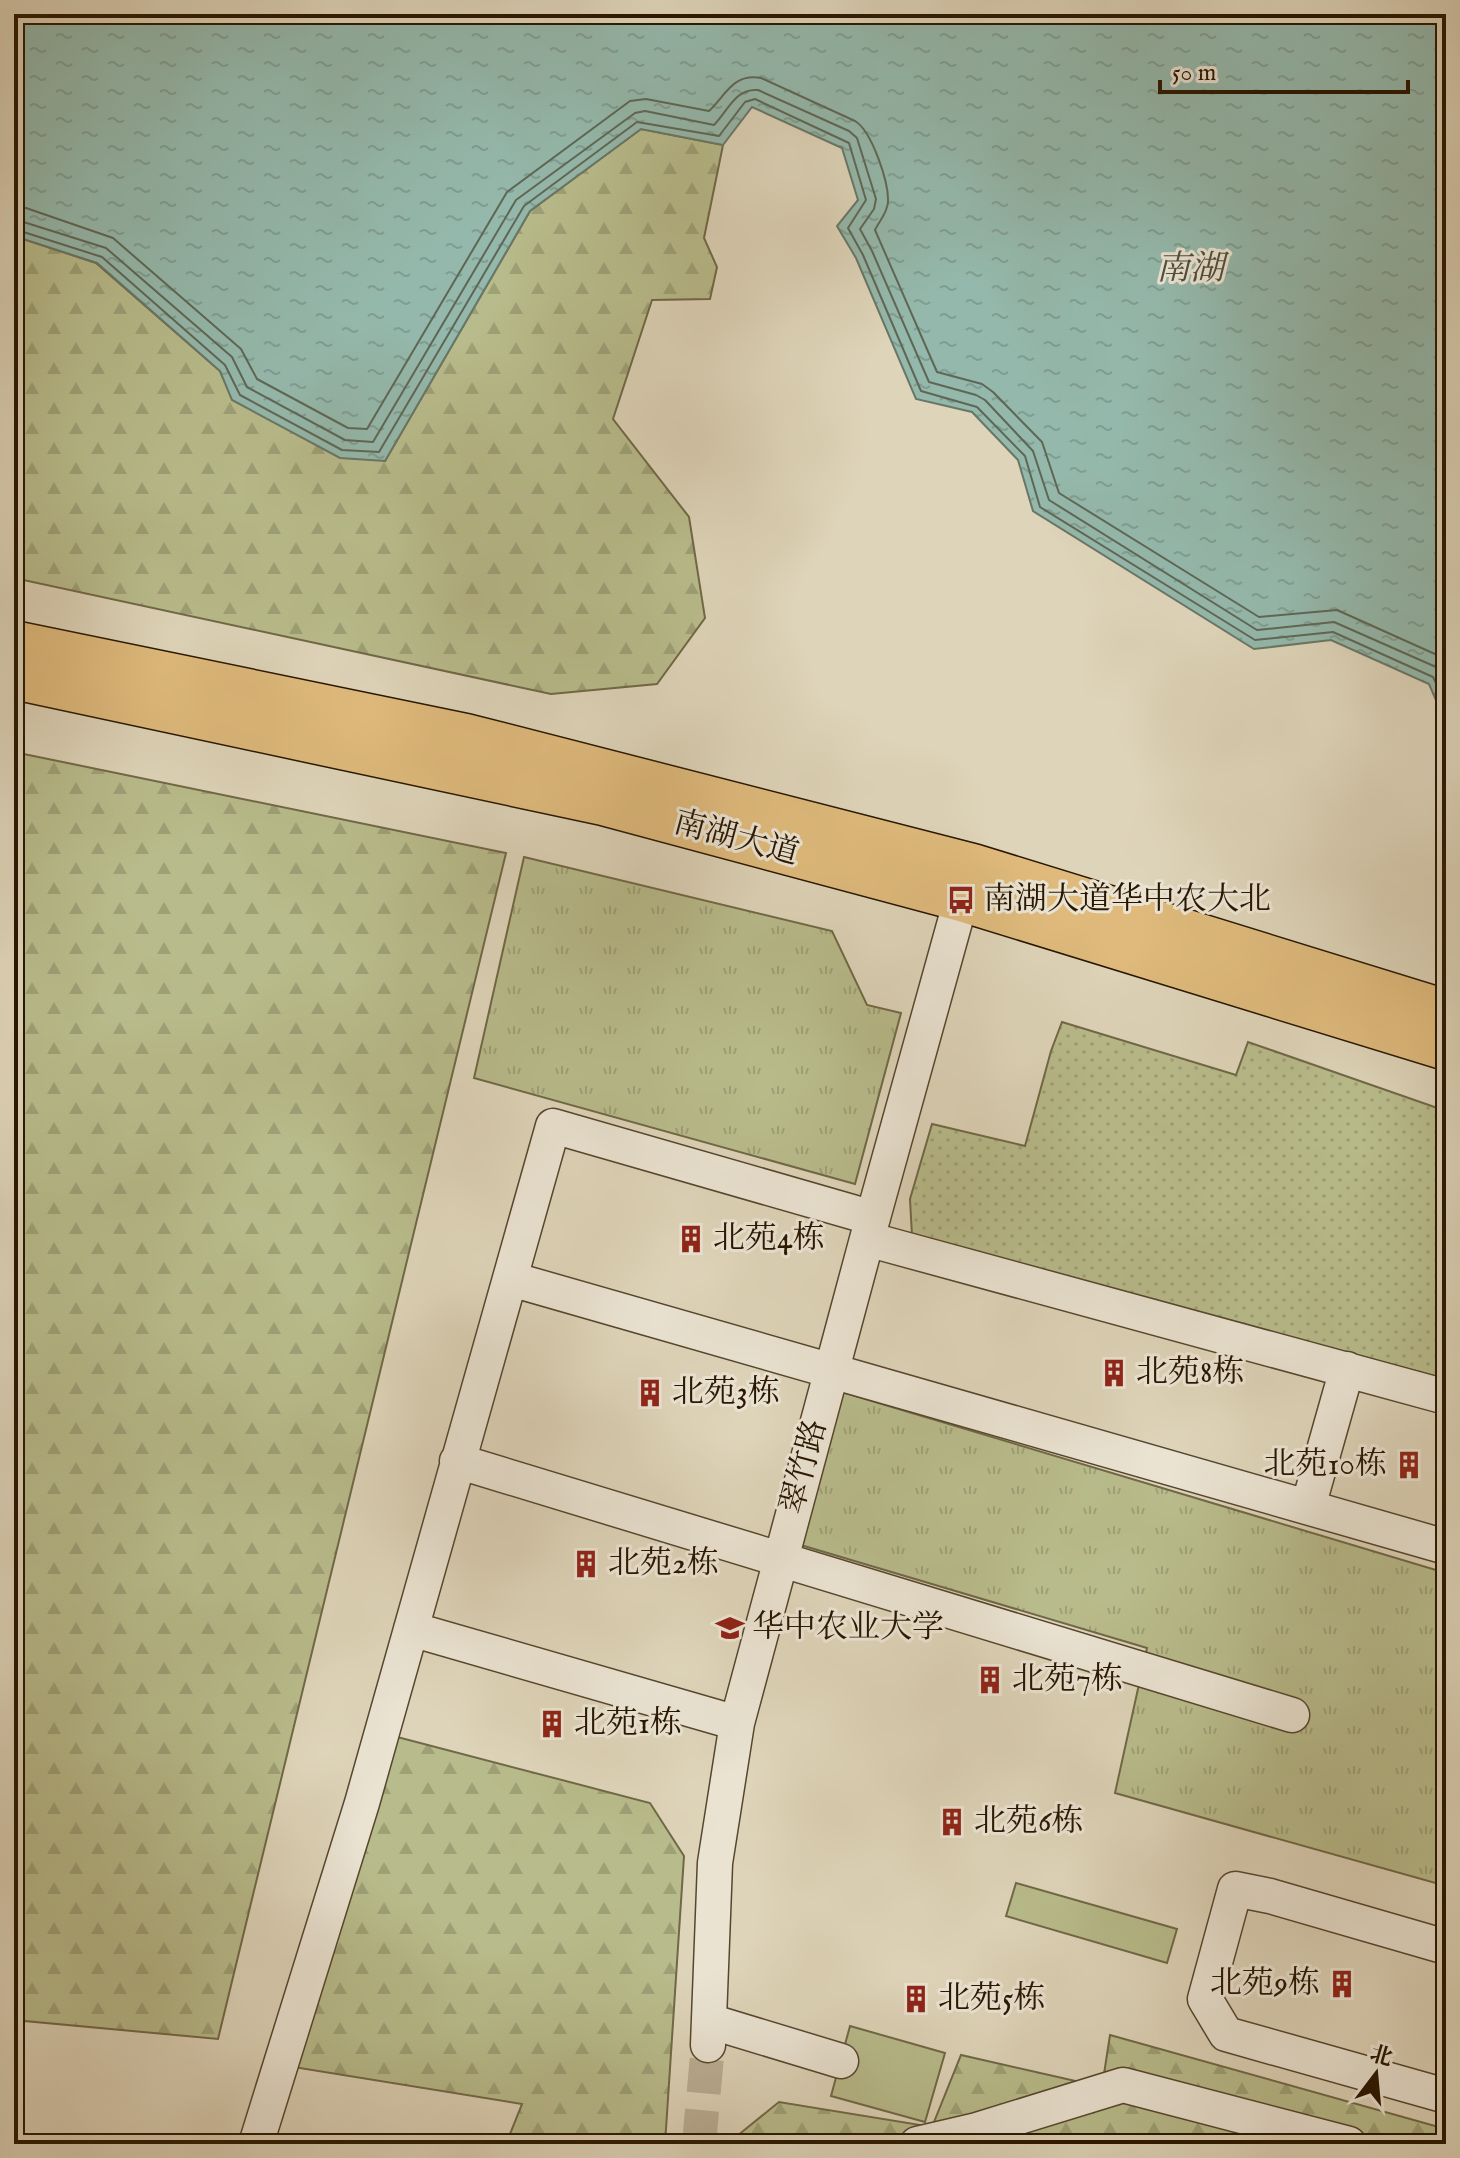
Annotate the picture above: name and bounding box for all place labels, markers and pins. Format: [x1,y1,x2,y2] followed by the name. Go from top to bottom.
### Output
[983,880,1271,921] place label: 南湖大道华中农大北
[946,885,976,915] bus stop icon: 南湖大道华中农大北
[713,1219,825,1260] place label: 北苑4栋
[676,1224,706,1254] building icon: 北苑4栋
[1136,1353,1245,1394] place label: 北苑8栋
[1099,1358,1129,1388] building icon: 北苑8栋
[672,1373,780,1414] place label: 北苑3栋
[635,1378,665,1408] building icon: 北苑3栋
[1264,1445,1387,1486] place label: 北苑10栋
[1394,1450,1424,1480] building icon: 北苑10栋
[608,1544,719,1585] place label: 北苑2栋
[571,1549,601,1579] building icon: 北苑2栋
[752,1608,944,1649] place label: 华中农业大学
[715,1613,745,1643] school or university icon: 华中农业大学
[1012,1660,1123,1701] place label: 北苑7栋
[975,1665,1005,1695] building icon: 北苑7栋
[574,1704,682,1745] place label: 北苑1栋
[537,1709,567,1739] building icon: 北苑1栋
[974,1802,1084,1843] place label: 北苑6栋
[937,1807,967,1837] building icon: 北苑6栋
[1210,1964,1320,2005] place label: 北苑9栋
[1327,1969,1357,1999] building icon: 北苑9栋
[938,1979,1046,2020] place label: 北苑5栋
[901,1984,931,2014] building icon: 北苑5栋

